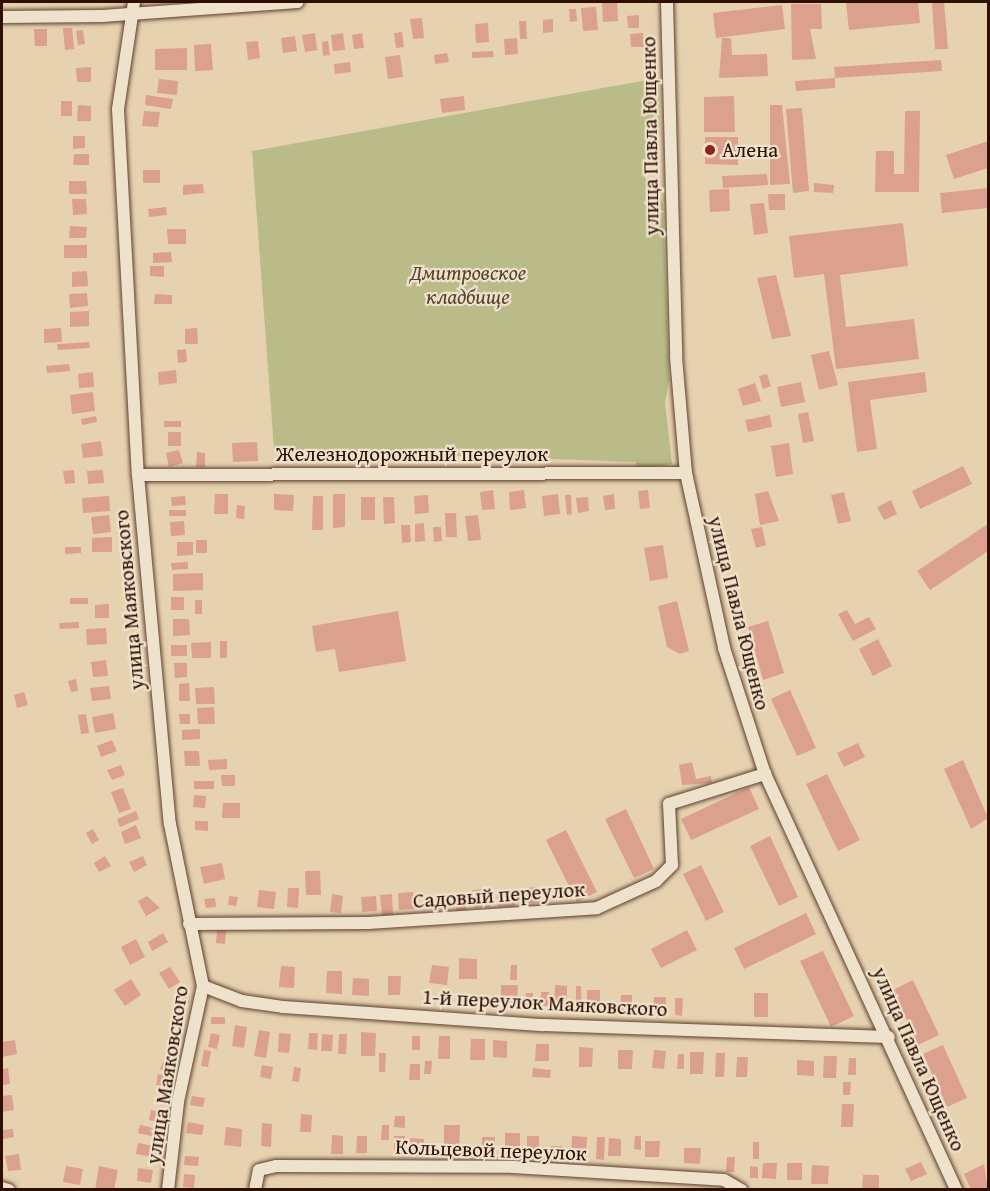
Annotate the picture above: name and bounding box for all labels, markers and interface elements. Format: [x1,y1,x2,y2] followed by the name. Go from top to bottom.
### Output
[636,36,664,236] street label: улица Павла Ющенко
[722,137,778,163] place label: Алена
[703,143,717,157] marker: Алена
[410,260,526,310] park label: Дмитровское кладбище
[276,441,548,467] street label: Железнодорожный переулок
[109,509,149,691] street label: улица Маяковского
[703,513,775,713] street label: улица Павла Ющенко
[412,876,586,914] street label: Садовый переулок
[867,963,971,1155] street label: улица Павла Ющенко
[140,984,194,1166] street label: улица Маяковского
[422,984,668,1022] street label: 1-й переулок Маяковского
[395,1134,587,1166] street label: Кольцевой переулок

